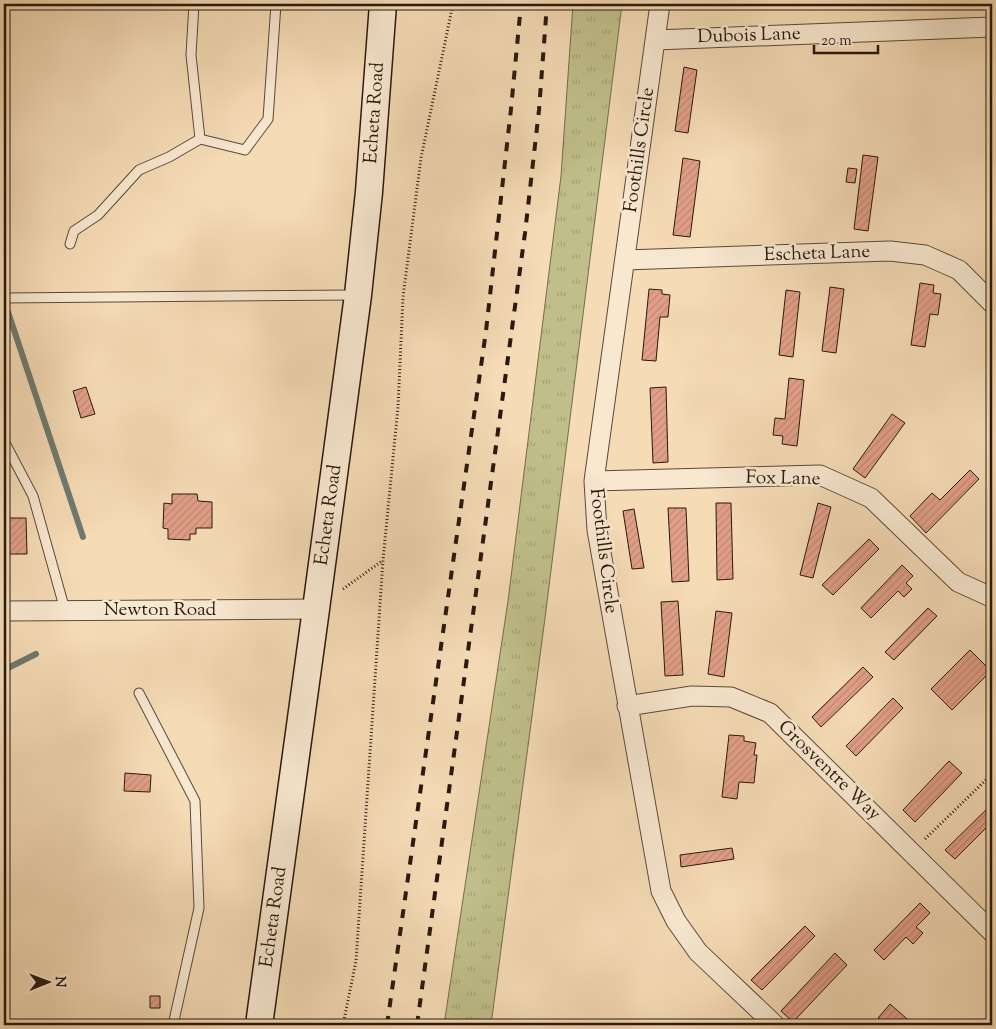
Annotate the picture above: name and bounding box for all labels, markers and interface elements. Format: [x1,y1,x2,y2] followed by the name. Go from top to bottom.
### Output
[697,21,801,51] street label: Dubois Lane
[814,22,877,54] scale bar
[821,31,852,52] text: 20 m
[358,61,392,165] street label: Echeta Road
[618,86,662,214] street label: Foothills Circle
[763,239,871,269] street label: Escheta Lane
[309,463,349,567] street label: Echeta Road
[745,465,821,493] street label: Fox Lane
[582,487,624,615] street label: Foothills Circle
[104,597,217,624] street label: Newton Road
[771,715,887,828] street label: Grosventre Way
[254,865,294,969] street label: Echeta Road
[22,956,72,1006] north arrow
[49,976,69,988] text: N

